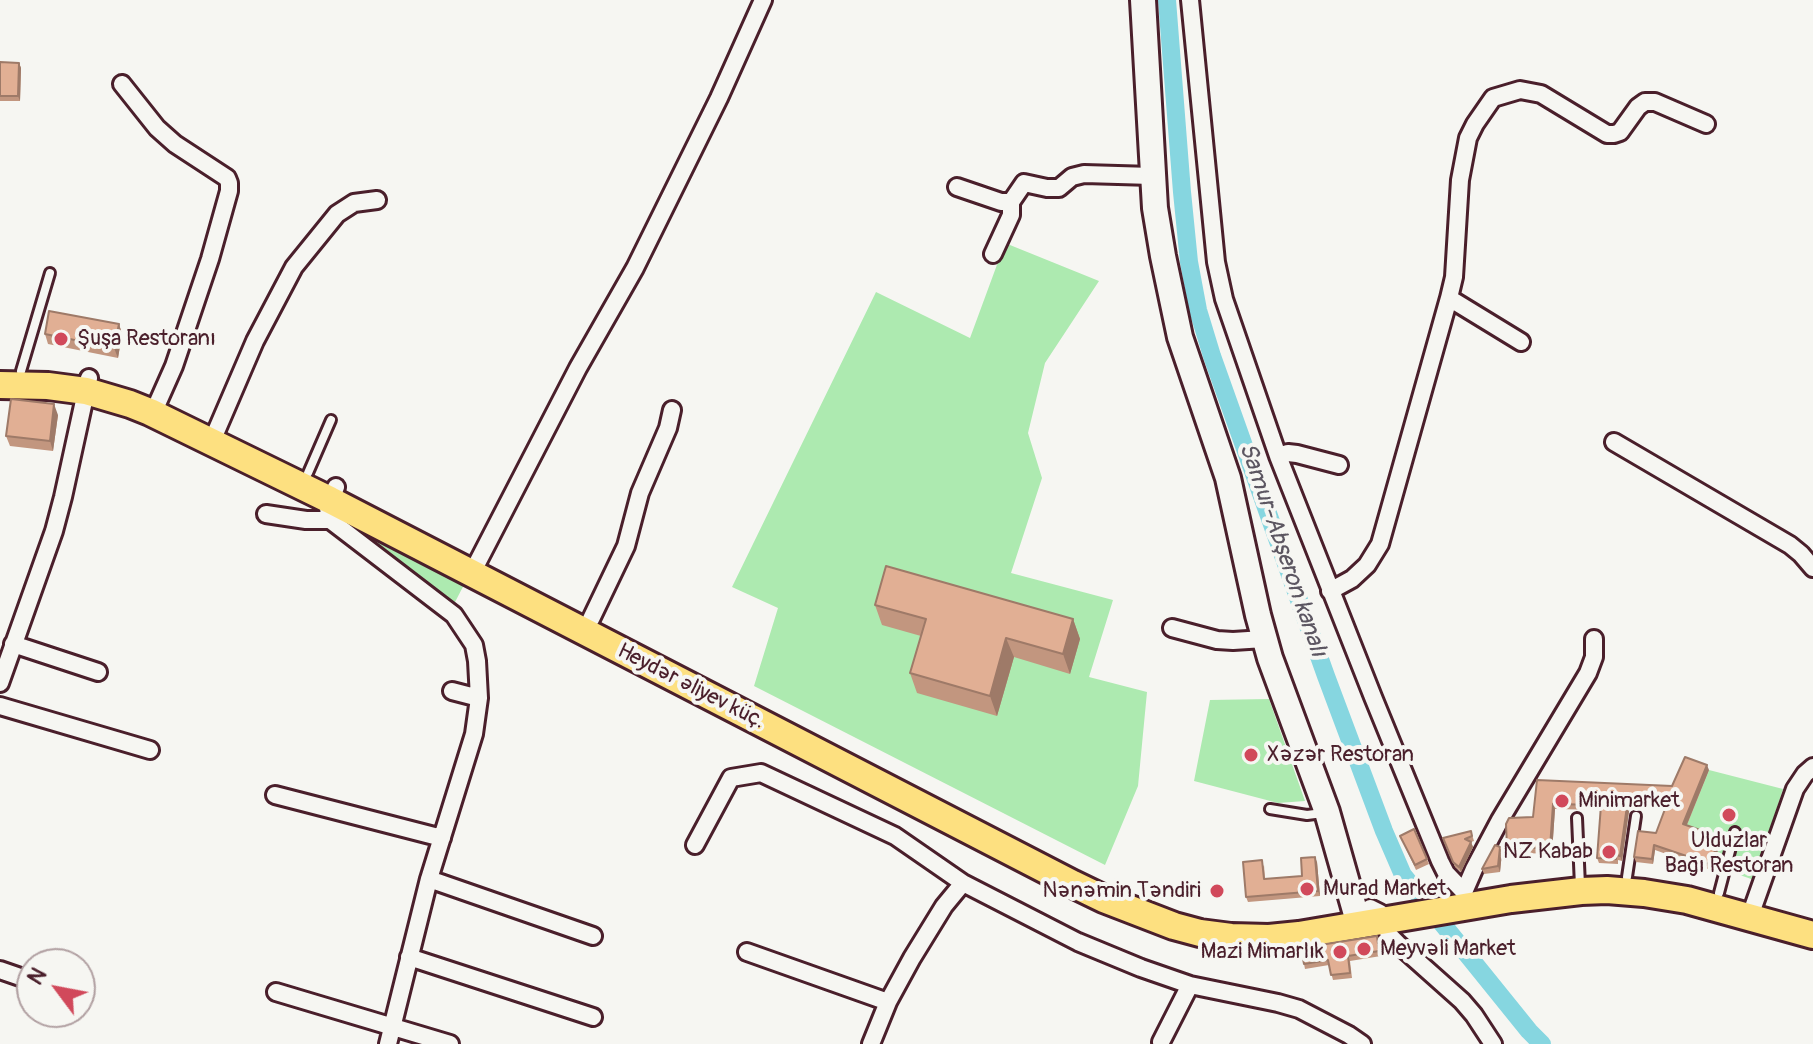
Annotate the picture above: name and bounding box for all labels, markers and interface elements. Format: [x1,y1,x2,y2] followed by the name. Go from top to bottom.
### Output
[77,326,216,352] place label: Şuşa Restoranı
[52,330,70,348] marker: Şuşa Restoranı
[1232,439,1332,661] water label: Samur-Abşeron kanalı
[613,638,769,736] street label: Heydər Əliyev küç.
[1267,742,1414,768] place label: Xəzər Restoran
[1242,746,1260,764] marker: Xəzər Restoran
[1578,788,1680,814] place label: Minimarket
[1553,792,1571,810] marker: Minimarket
[1720,806,1738,824] marker: Ulduzlar Bağı Restoran
[1665,828,1793,880] place label: Ulduzlar Bağı Restoran
[1503,839,1593,865] place label: NZ Kabab
[1600,843,1618,861] marker: NZ Kabab
[1323,876,1446,902] place label: Murad Market
[1042,878,1201,904] place label: Nənəmin Təndiri
[1298,880,1316,898] marker: Murad Market
[1208,882,1226,900] marker: Nənəmin Təndiri
[1380,936,1516,962] place label: Meyvəli Market
[1201,939,1324,965] place label: Mazi Mimarlık
[1355,940,1373,958] marker: Meyvəli Market
[1331,943,1349,961] marker: Mazi Mimarlık
[16,948,96,1028] north arrow
[22,963,53,990] text: N

